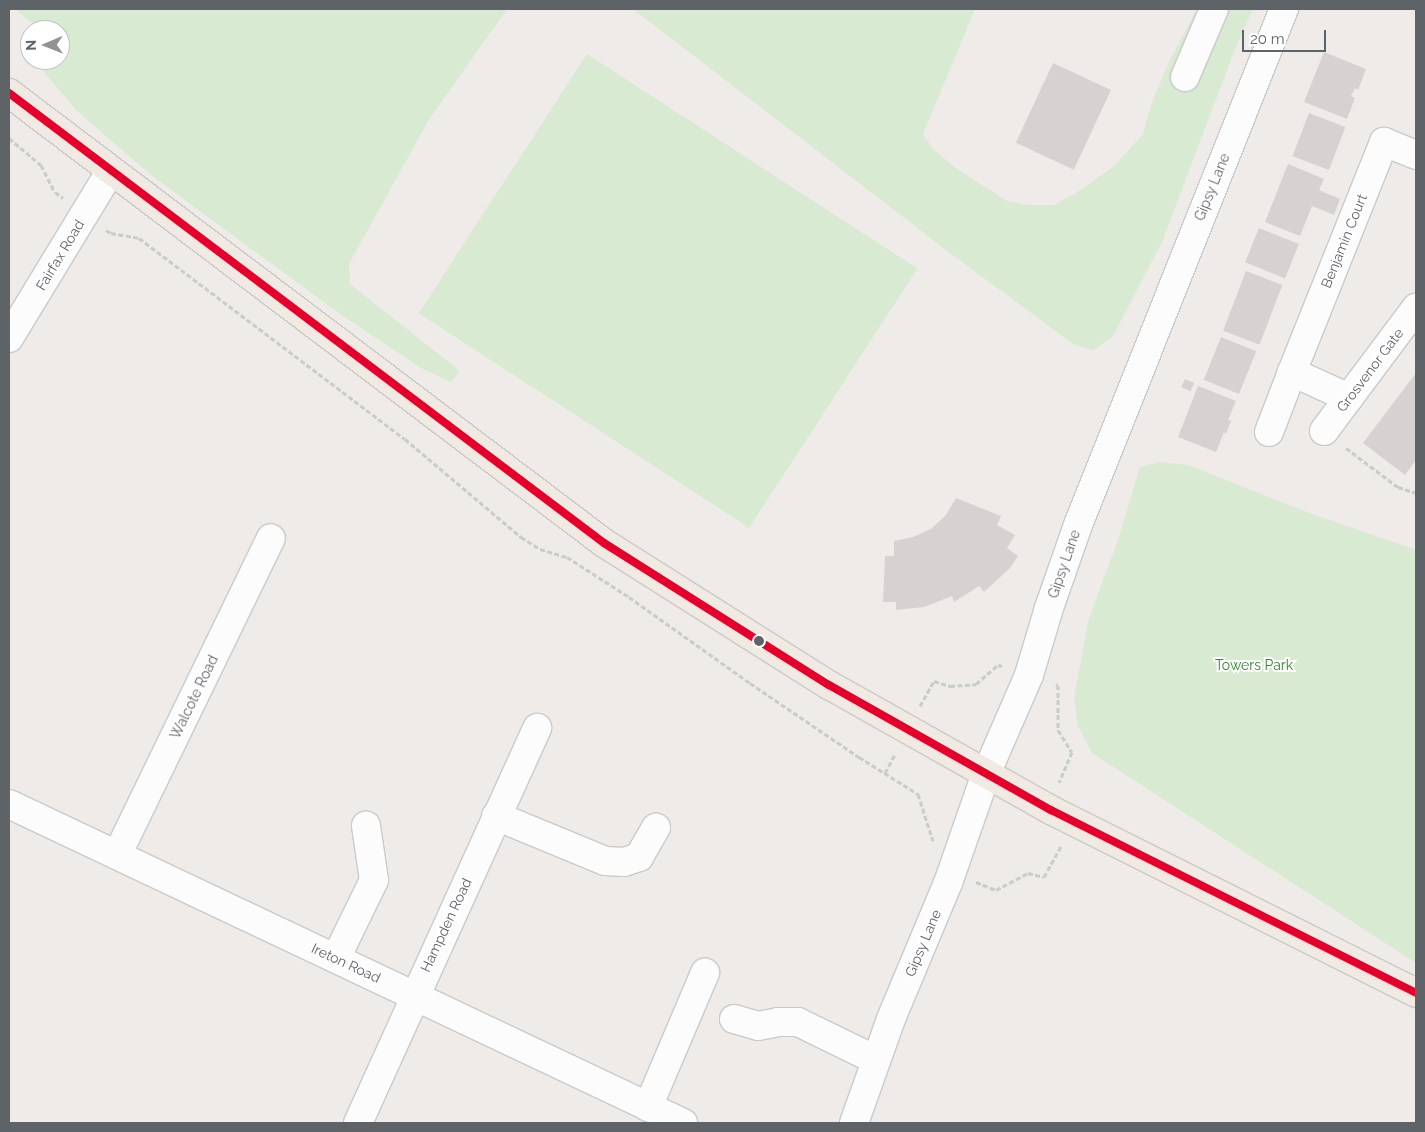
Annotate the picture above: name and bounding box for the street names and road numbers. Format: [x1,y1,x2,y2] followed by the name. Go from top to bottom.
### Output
[1191,151,1233,223] street label: Gipsy Lane
[1317,191,1371,291] street label: Benjamin Court
[32,217,88,293] street label: Fairfax Road
[1333,325,1407,415] street label: Grosvenor Gate
[1044,527,1084,601] street label: Gipsy Lane
[166,652,222,742] street label: Walcote Road
[417,875,475,975] street label: Hampden Road
[901,907,945,979] street label: Gipsy Lane
[309,940,383,986] street label: Ireton Road

